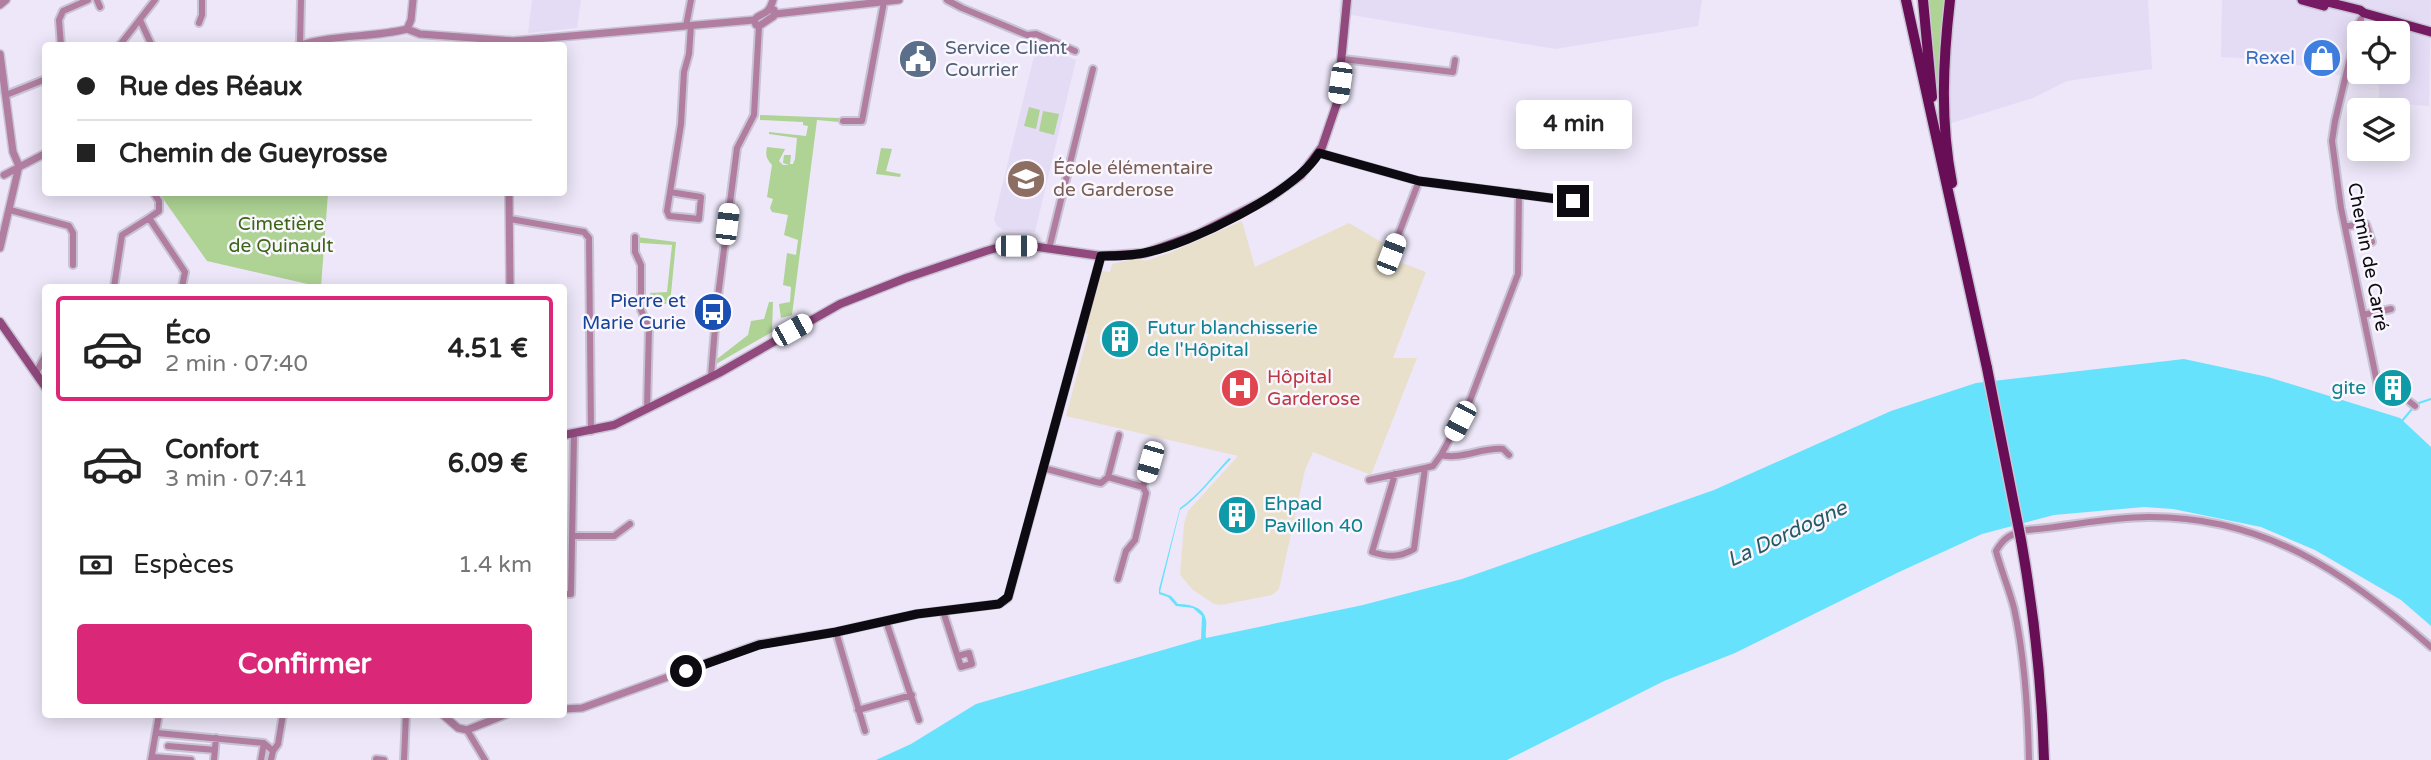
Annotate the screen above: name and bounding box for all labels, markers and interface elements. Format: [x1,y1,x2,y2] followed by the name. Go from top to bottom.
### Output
[2347,21,2410,161] map controls
[2347,21,2410,84] button: locate
[945,37,1067,81] place label: Service Client Courrier
[2301,37,2343,79] shop icon: Rexel
[897,38,939,80] public building icon: Service Client Courrier
[2245,47,2295,69] place label: Rexel
[1327,61,1354,105] car
[119,71,302,102] text: Rue des Réaux
[2347,98,2410,161] button: layers
[1515,100,1631,148] callout: 4 min
[1543,110,1605,138] text: 4 min
[119,138,388,169] text: Chemin de Gueyrosse
[1053,157,1213,201] place label: École élémentaire de Garderose
[1005,158,1047,200] school or university icon: École élémentaire de Garderose
[2343,181,2393,333] street label: Chemin de Carré
[1557,185,1589,217] route end
[715,202,740,246] car
[229,213,334,257] park label: Cimetière de Quinault
[1374,231,1409,277] car
[996,236,1038,257] car
[582,290,686,334] place label: Pierre et Marie Curie
[692,291,734,333] bus stop icon: Pierre et Marie Curie
[769,311,816,349] car
[81,317,144,380] icon: car
[1147,317,1318,361] place label: Futur blanchisserie de l'Hôpital
[1099,318,1141,360] building icon: Futur blanchisserie de l'Hôpital
[165,319,211,350] text: Éco
[448,333,528,364] text: 4.51 €
[165,350,308,378] text: 2 min · 07:40
[1267,366,1360,410] place label: Hôpital Garderose
[1219,367,1261,409] hospital icon: Hôpital Garderose
[2372,367,2414,409] building icon: gite
[2331,377,2366,399] place label: gite
[1441,398,1480,444] car
[81,432,144,495] icon: car
[165,434,259,465] text: Confort
[1135,439,1166,485] car
[448,448,528,479] text: 6.09 €
[165,465,308,493] text: 3 min · 07:41
[1264,493,1363,537] place label: Ehpad Pavillon 40
[1216,494,1258,536] building icon: Ehpad Pavillon 40
[1723,495,1852,573] water label: La Dordogne
[77,546,115,584] icon: cash
[133,549,234,580] text: Espèces
[458,551,532,579] text: 1.4 km
[77,624,532,704] button: Confirmer
[670,655,702,687] route start

